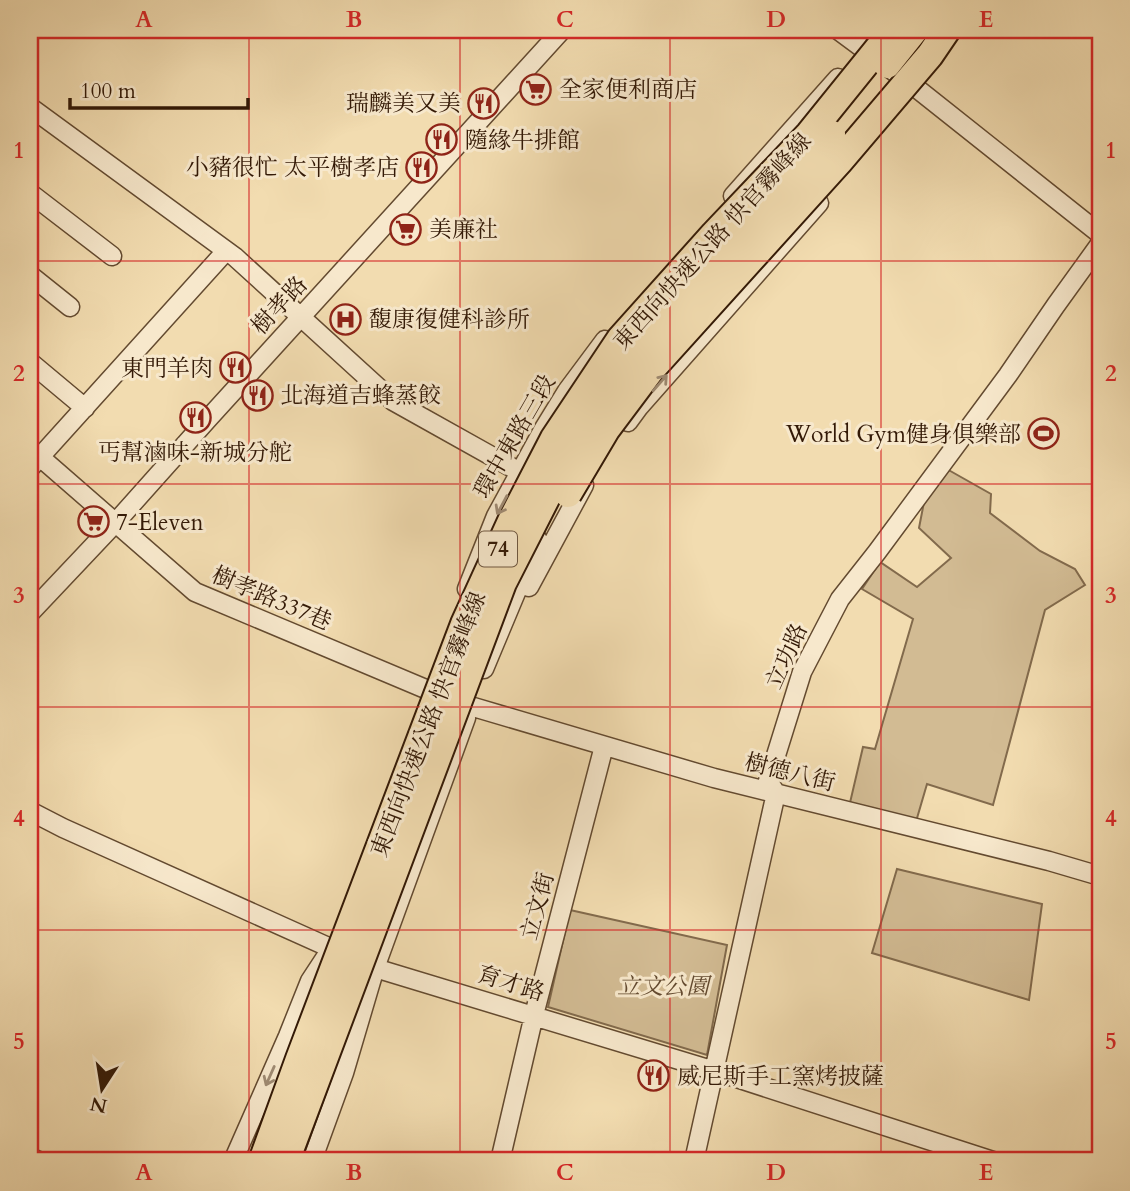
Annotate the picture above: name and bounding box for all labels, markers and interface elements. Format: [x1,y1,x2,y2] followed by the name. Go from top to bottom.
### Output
[135,4,153,35] text: A
[346,4,362,35] text: B
[556,4,574,35] text: C
[766,4,786,35] text: D
[979,4,993,35] text: E
[70,66,248,110] scale bar
[519,72,553,106] supermarket icon: 全家便利商店
[559,74,697,105] place label: 全家便利商店
[80,77,136,106] text: 100 m
[467,86,501,120] restaurant icon: 瑞麟美又美
[346,88,461,119] place label: 瑞麟美又美
[425,123,459,157] restaurant icon: 隨緣牛排館
[465,125,580,156] place label: 隨緣牛排館
[606,126,818,357] street label: 東西向快速公路 快官霧峰線
[13,135,25,166] text: 1
[1105,135,1117,166] text: 1
[405,150,439,184] restaurant icon: 小豬很忙 太平樹孝店
[186,152,399,183] place label: 小豬很忙 太平樹孝店
[389,212,423,246] supermarket icon: 美廉社
[429,214,498,245] place label: 美廉社
[245,270,314,341] street label: 樹孝路
[329,302,363,336] hospital icon: 馥康復健科診所
[369,304,530,335] place label: 馥康復健科診所
[219,351,253,385] restaurant icon: 東門羊肉
[121,353,213,384] place label: 東門羊肉
[13,358,25,389] text: 2
[1105,358,1117,389] text: 2
[467,369,562,504] street label: 環中東路三段
[652,374,668,392] one-way arrow
[240,378,274,412] restaurant icon: 北海道吉蜂蒸餃
[280,380,441,411] place label: 北海道吉蜂蒸餃
[178,401,212,435] restaurant icon: 丐幫滷味-新城分舵
[1027,417,1061,451] sports icon: World Gym健身俱樂部
[785,419,1021,450] place label: World Gym健身俱樂部
[98,437,292,468] place label: 丐幫滷味-新城分舵
[495,494,509,514] one-way arrow
[76,505,110,539] supermarket icon: 7-Eleven
[116,507,204,538] place label: 7-Eleven
[479,532,517,566] road number: 74
[207,559,336,638] street label: 樹孝路337巷
[13,580,25,611] text: 3
[1105,580,1117,611] text: 3
[363,587,494,861] street label: 東西向快速公路 快官霧峰線
[758,618,815,694] street label: 立功路
[741,746,838,799] street label: 樹德八街
[13,803,25,834] text: 4
[1105,803,1117,834] text: 4
[514,869,561,943] street label: 立文街
[473,959,548,1008] street label: 育才路
[617,971,713,1002] park label: 立文公園
[13,1026,25,1057] text: 5
[1105,1026,1117,1057] text: 5
[66,1054,136,1124] north arrow
[637,1059,671,1093] restaurant icon: 威尼斯手工窯烤披薩
[677,1061,884,1092] place label: 威尼斯手工窯烤披薩
[263,1065,276,1087] one-way arrow
[87,1090,109,1119] text: N
[135,1157,153,1188] text: A
[346,1157,362,1188] text: B
[556,1157,574,1188] text: C
[766,1157,786,1188] text: D
[979,1157,993,1188] text: E

